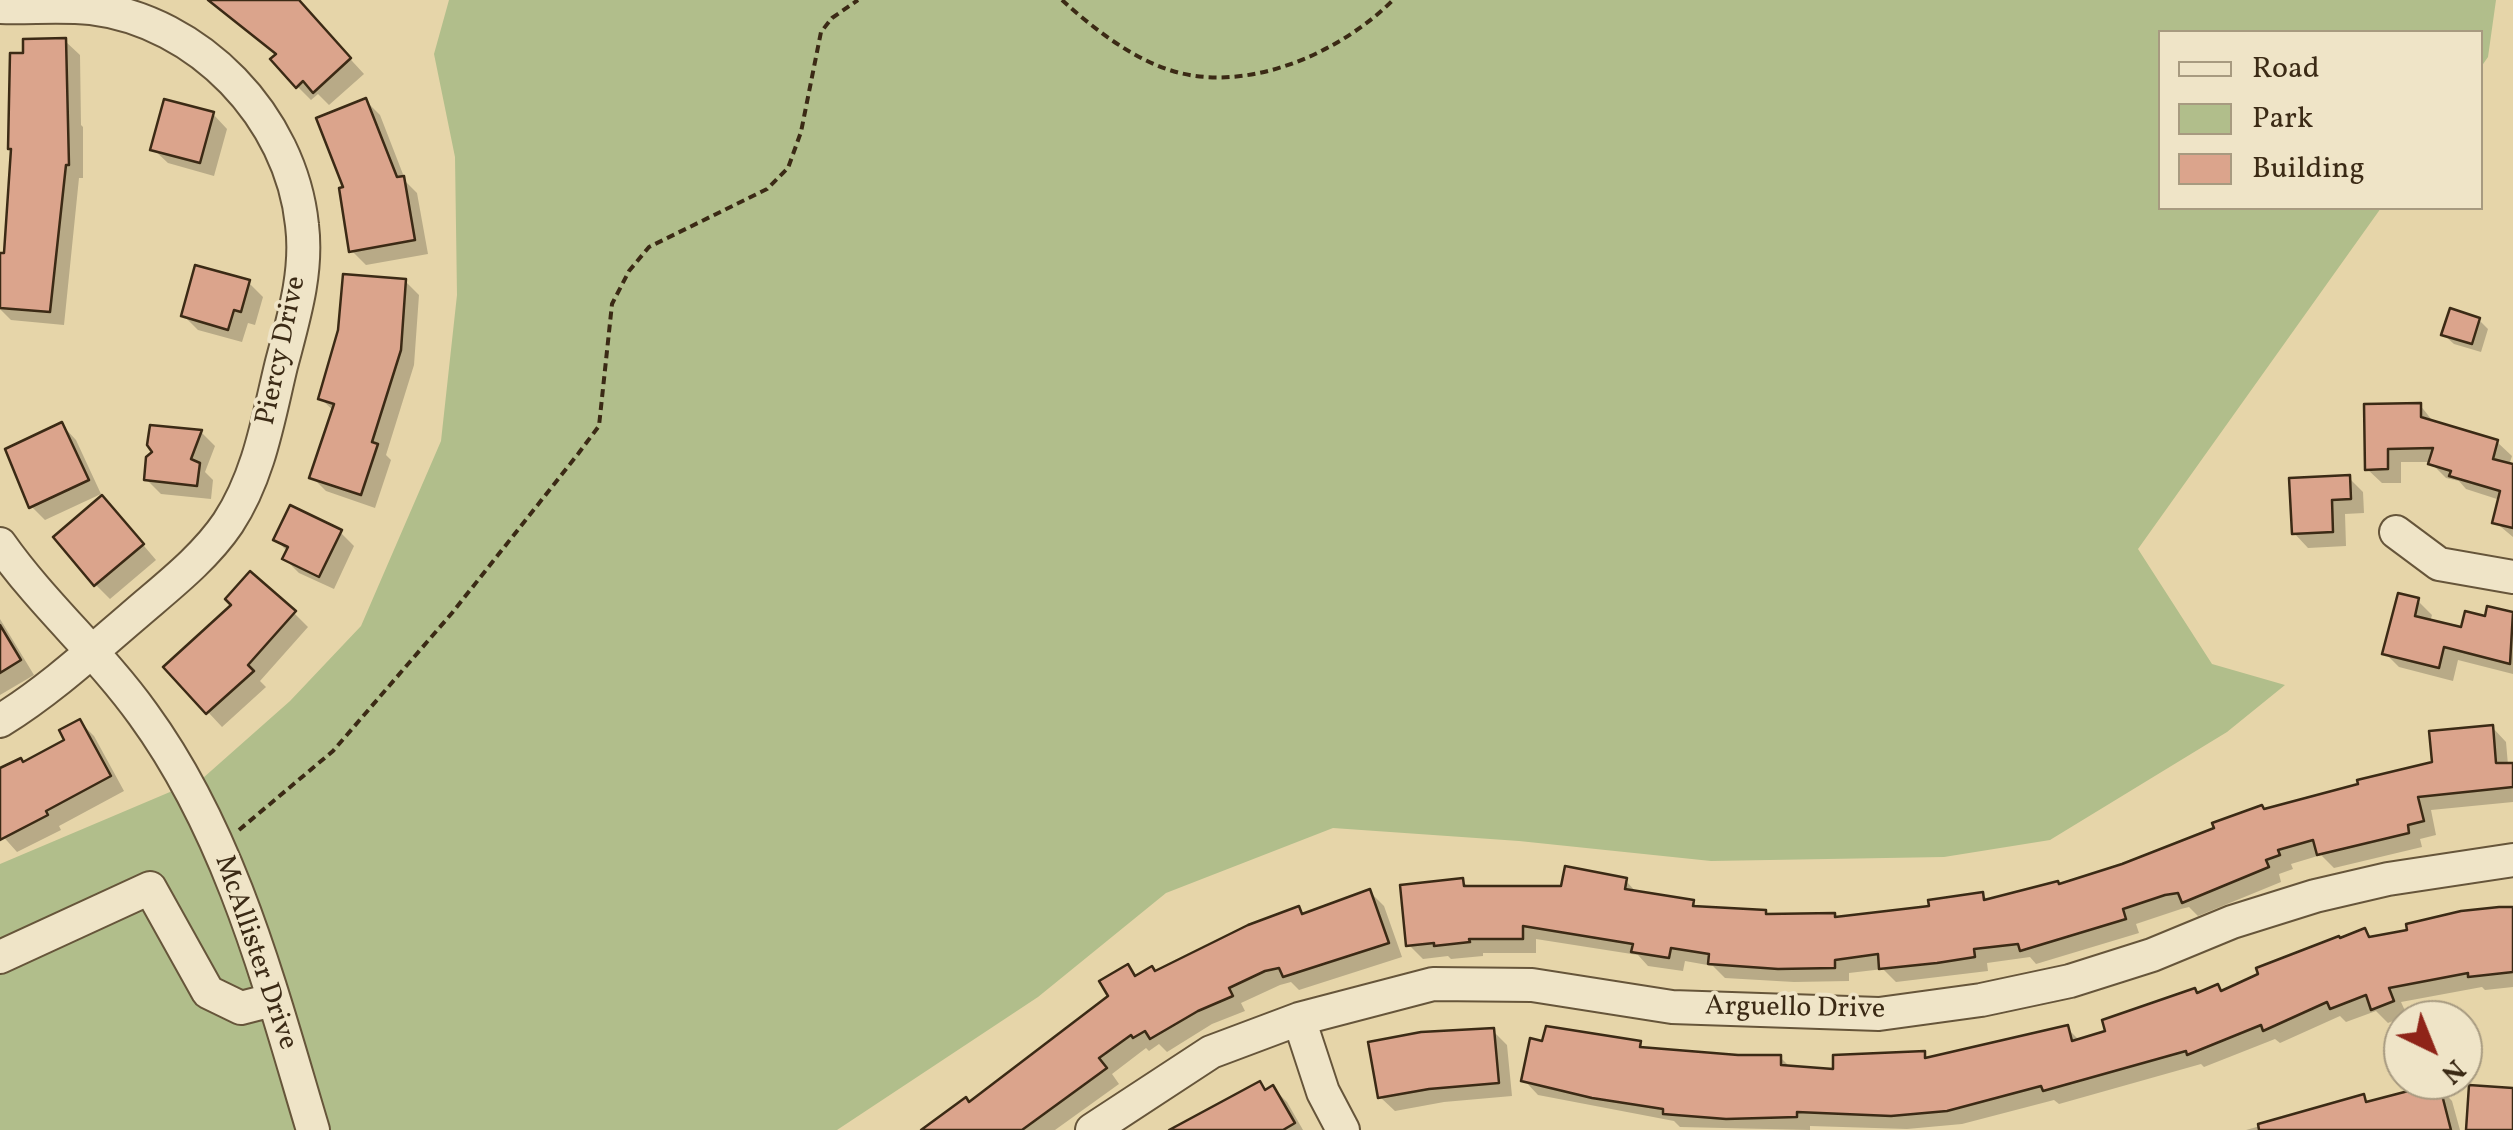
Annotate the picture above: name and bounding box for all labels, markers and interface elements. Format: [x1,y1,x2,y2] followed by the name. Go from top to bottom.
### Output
[2158,30,2483,210] legend
[2252,48,2320,90] text: Road
[2252,98,2313,140] text: Park
[2252,148,2365,190] text: Building
[251,273,315,429] street label: Piercy Drive
[205,851,303,1055] street label: McAllister Drive
[1705,992,1885,1028] street label: Arguello Drive
[2383,1000,2483,1100] north arrow
[2432,1050,2473,1092] text: N

